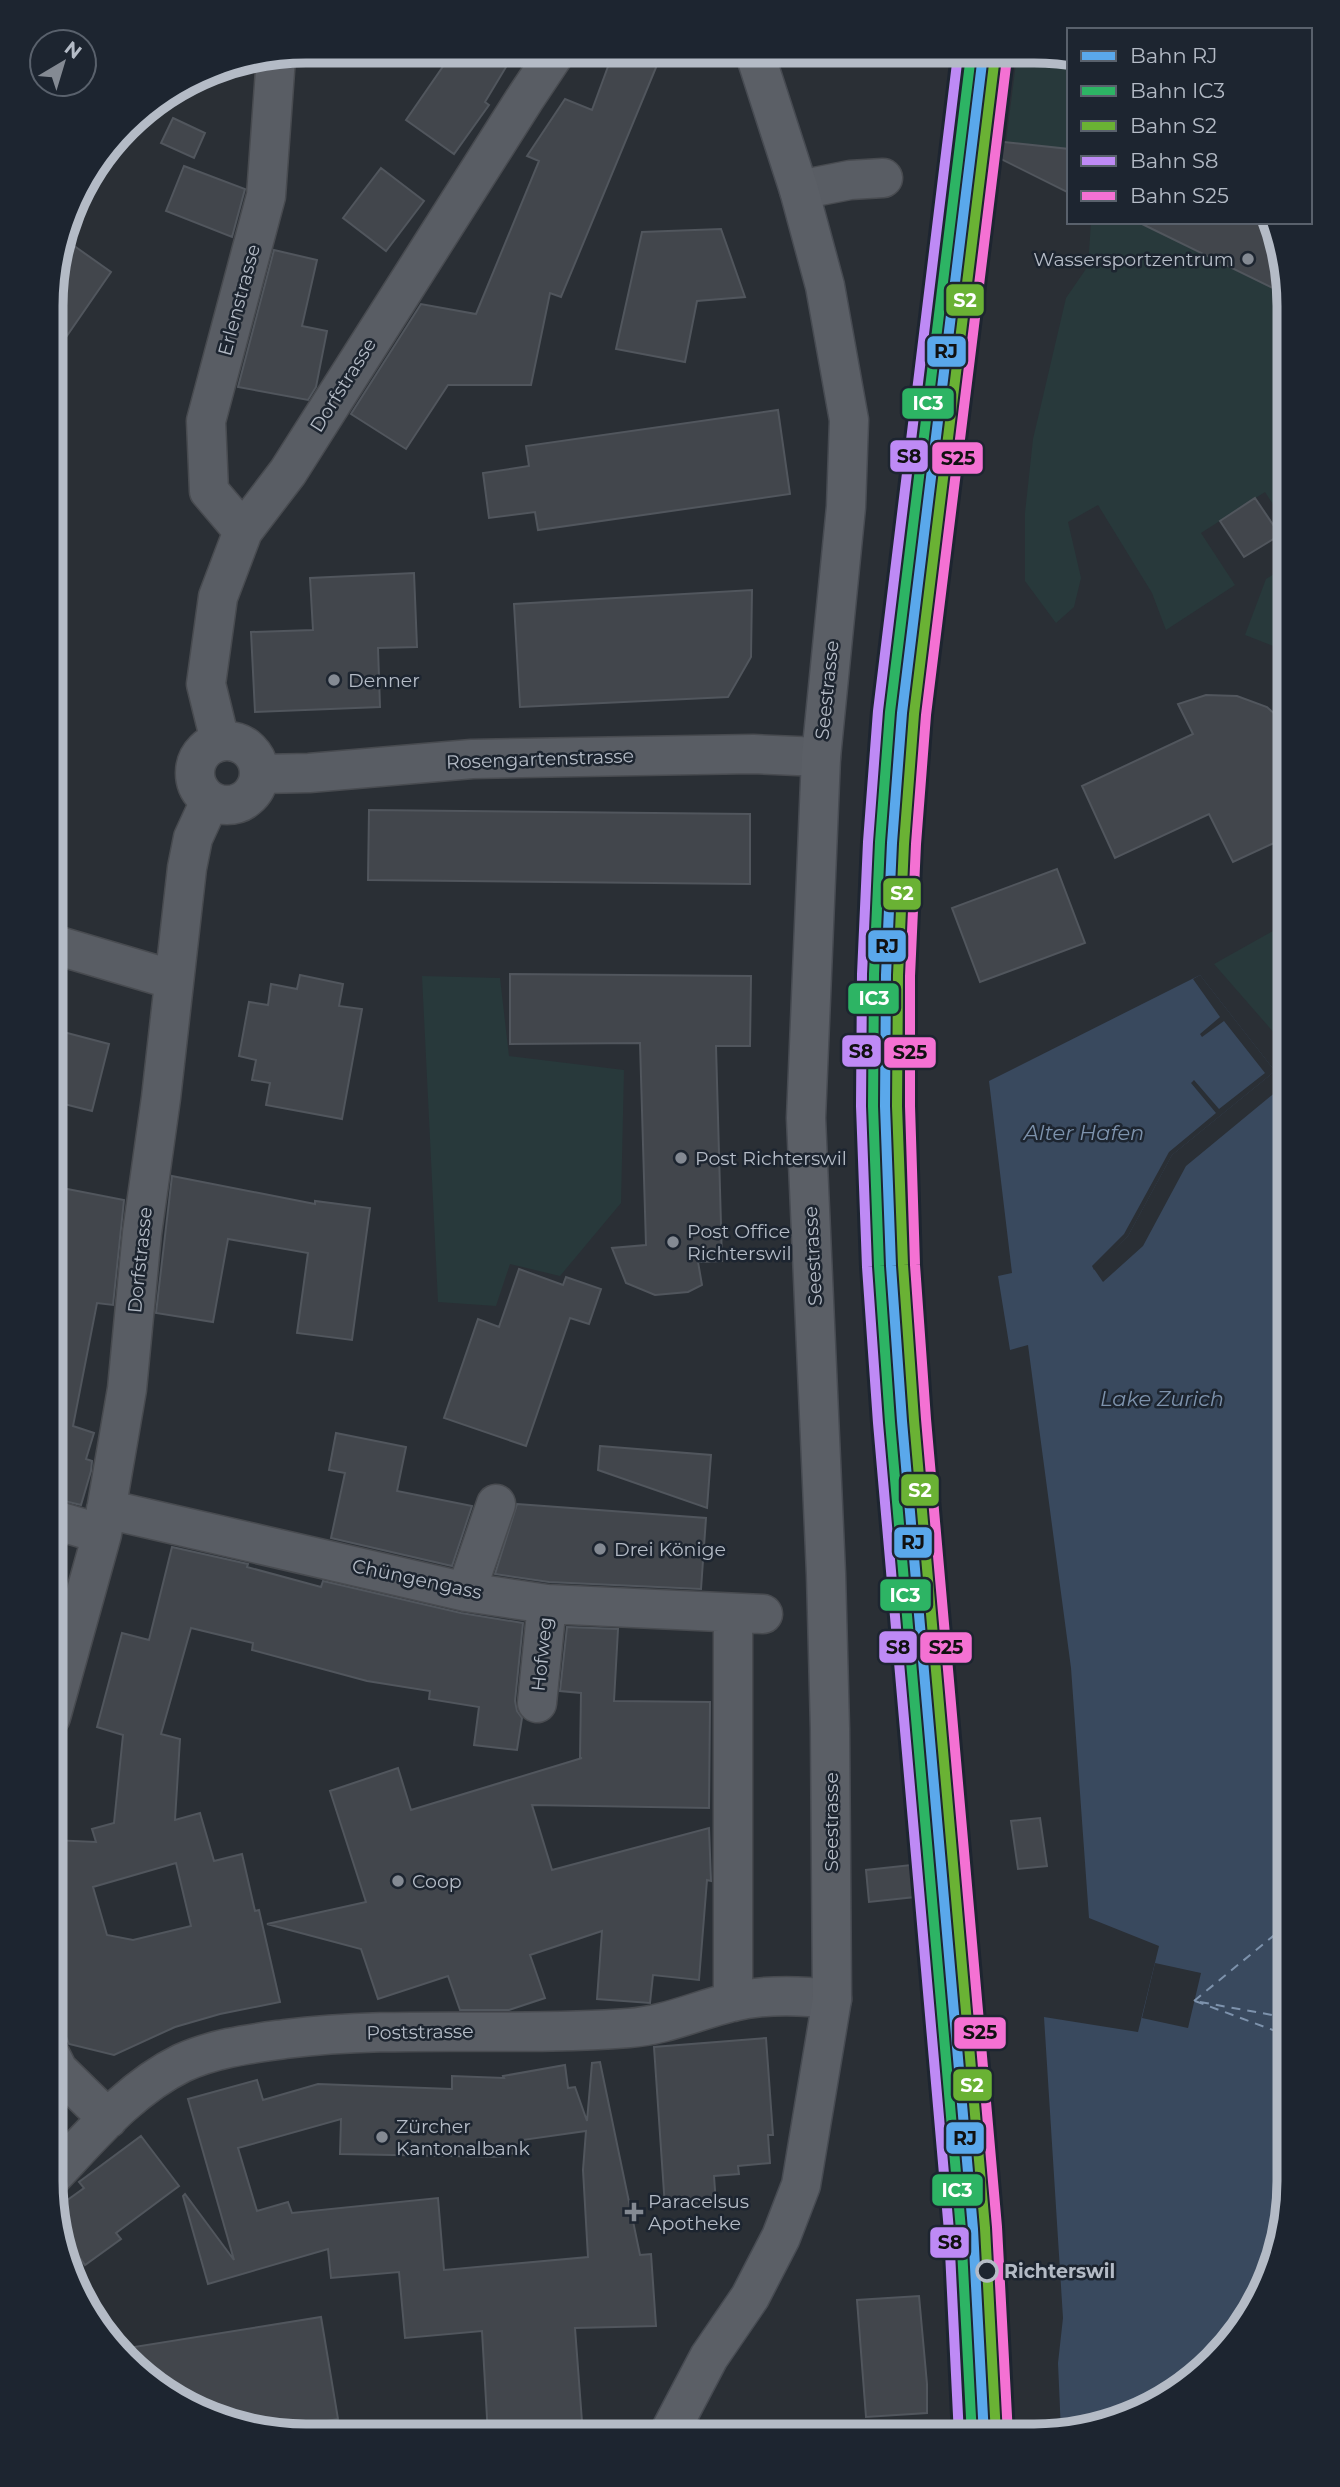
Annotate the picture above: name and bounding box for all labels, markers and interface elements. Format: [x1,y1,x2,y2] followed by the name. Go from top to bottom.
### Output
[28,28,98,98] north arrow
[1067,28,1312,224] legend
[60,36,86,64] text: N
[1130,43,1218,68] text: Bahn RJ
[1130,78,1225,103] text: Bahn IC3
[1130,113,1217,138] text: Bahn S2
[1130,148,1218,173] text: Bahn S8
[1130,183,1229,208] text: Bahn S25
[213,242,265,358] street label: Erlenstrasse
[1033,248,1234,271] place label: Wassersportzentrum
[1240,251,1256,267] marker: Wassersportzentrum
[945,283,985,317] line badge: S2
[953,289,977,312] text: S2
[305,334,381,436] street label: Dorfstrasse
[926,335,967,368] line badge: RJ
[934,340,958,363] text: RJ
[901,387,955,420] line badge: IC3
[912,392,944,415] text: IC3
[889,439,929,473] line badge: S8
[931,441,984,475] line badge: S25
[897,445,921,468] text: S8
[941,447,975,470] text: S25
[810,639,844,741] street label: Seestrasse
[348,669,420,692] place label: Denner
[326,672,342,688] marker: Denner
[446,744,634,774] street label: Rosengartenstrasse
[882,877,922,911] line badge: S2
[890,882,914,905] text: S2
[867,929,907,963] line badge: RJ
[875,935,899,958] text: RJ
[847,982,900,1015] line badge: IC3
[858,987,890,1010] text: IC3
[841,1034,882,1068] line badge: S8
[883,1036,937,1069] line badge: S25
[849,1040,873,1063] text: S8
[893,1041,927,1064] text: S25
[1022,1120,1144,1145] water label: Alter Hafen
[695,1147,847,1170] place label: Post Richterswil
[673,1150,689,1166] marker: Post Richterswil
[123,1206,157,1314] street label: Dorfstrasse
[799,1206,827,1306] street label: Seestrasse
[687,1220,792,1265] place label: Post Office Richterswil
[665,1234,681,1250] marker: Post Office Richterswil
[1100,1386,1224,1411] water label: Lake Zurich
[900,1473,940,1507] line badge: S2
[908,1479,932,1502] text: S2
[893,1526,933,1559] line badge: RJ
[901,1531,925,1554] text: RJ
[614,1538,726,1561] place label: Drei Könige
[592,1541,608,1557] marker: Drei Könige
[350,1554,484,1604] street label: Chüngengass
[879,1578,932,1612] line badge: IC3
[889,1584,921,1607] text: IC3
[527,1616,557,1692] street label: Hofweg
[878,1630,918,1664] line badge: S8
[919,1631,973,1664] line badge: S25
[886,1636,910,1659] text: S8
[929,1636,963,1659] text: S25
[820,1772,843,1872] street label: Seestrasse
[412,1870,462,1893] place label: Coop
[390,1873,406,1889] marker: Coop
[953,2016,1007,2050] line badge: S25
[366,2020,474,2044] street label: Poststrasse
[963,2021,997,2044] text: S25
[952,2068,993,2102] line badge: S2
[960,2074,984,2097] text: S2
[396,2115,531,2160] place label: Zürcher Kantonalbank
[945,2121,985,2155] line badge: RJ
[953,2127,977,2150] text: RJ
[374,2129,390,2145] marker: Zürcher Kantonalbank
[931,2173,984,2207] line badge: IC3
[941,2179,973,2202] text: IC3
[648,2190,749,2235] place label: Paracelsus Apotheke
[626,2204,642,2220] marker: Paracelsus Apotheke
[929,2226,970,2259] line badge: S8
[938,2231,962,2254] text: S8
[976,2260,998,2282] marker: Richterswil
[1004,2260,1115,2283] place label: Richterswil

